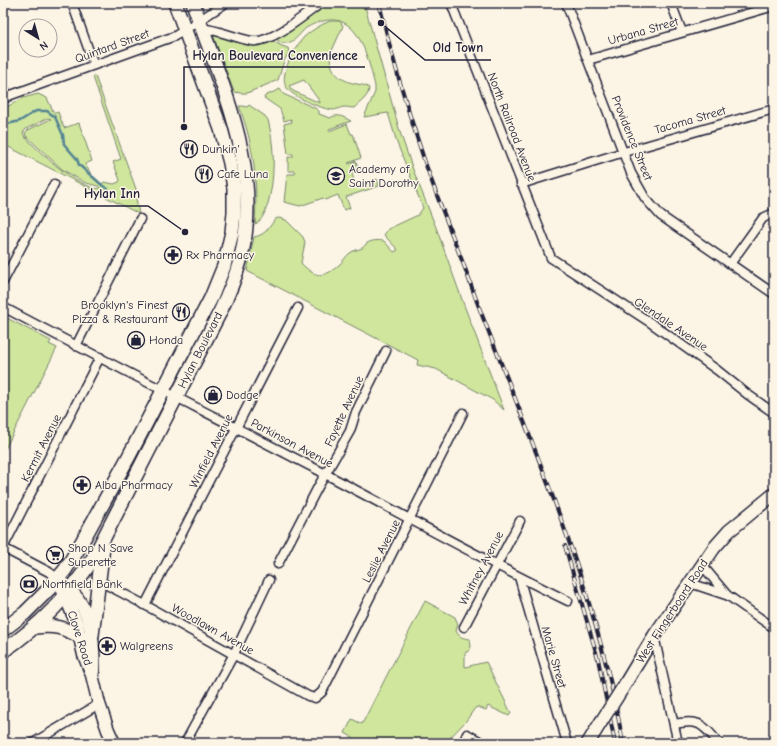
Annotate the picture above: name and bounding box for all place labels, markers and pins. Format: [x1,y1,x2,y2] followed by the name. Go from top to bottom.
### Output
[425,35,491,60] callout: Old Town
[184,42,365,67] callout: Hylan Boulevard Convenience
[179,139,199,159] restaurant icon: Dunkin'
[202,142,240,156] place label: Dunkin'
[349,162,419,190] place label: Academy of Saint Dorothy
[194,164,214,184] restaurant icon: Cafe Luna
[326,166,346,186] school or university icon: Academy of Saint Dorothy
[217,167,269,181] place label: Cafe Luna
[76,181,148,206] callout: Hylan Inn
[163,245,183,265] pharmacy icon: Rx Pharmacy
[186,248,255,262] place label: Rx Pharmacy
[72,298,169,326] place label: Brooklyn's Finest Pizza & Restaurant
[171,302,191,322] restaurant icon: Brooklyn's Finest Pizza & Restaurant
[126,330,146,350] shop icon: Honda
[149,333,183,347] place label: Honda
[203,385,223,405] shop icon: Dodge
[226,388,259,402] place label: Dodge
[72,475,92,495] pharmacy icon: Alba Pharmacy
[95,478,173,492] place label: Alba Pharmacy
[68,541,133,569] place label: Shop N Save Superette
[45,545,65,565] supermarket icon: Shop N Save Superette
[19,574,39,594] bank icon: Northfield Bank
[42,577,122,591] place label: Northfield Bank
[97,636,117,656] pharmacy icon: Walgreens
[120,639,173,653] place label: Walgreens

